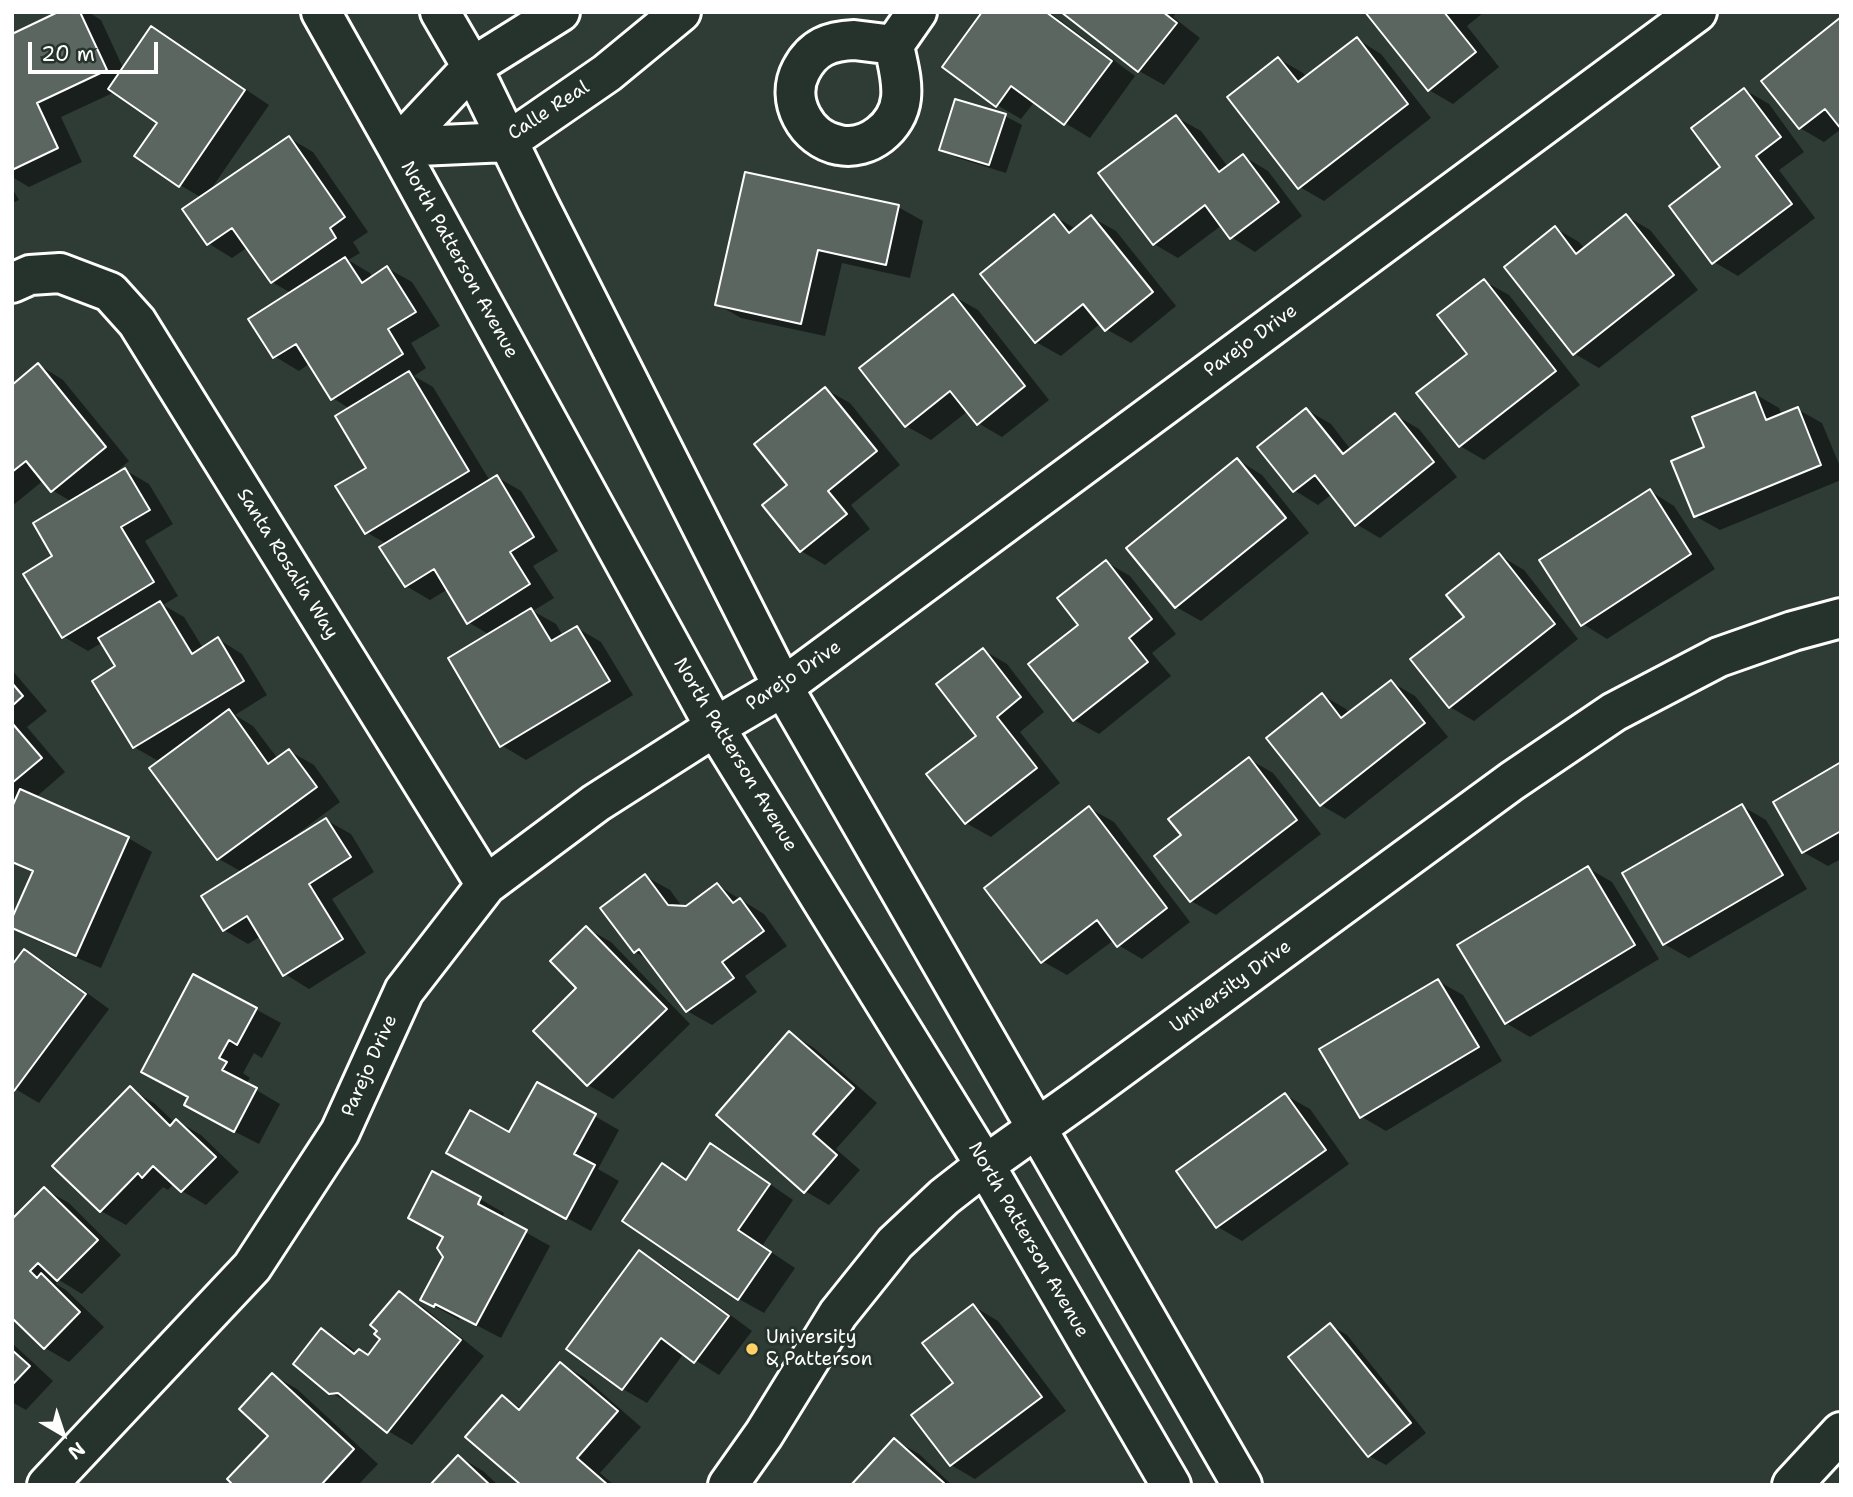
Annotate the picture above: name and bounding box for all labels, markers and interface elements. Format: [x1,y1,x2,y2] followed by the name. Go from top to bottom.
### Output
[32,28,161,72] scale bar
[41,40,95,68] text: 20 m
[504,76,594,146] street label: Calle Real
[395,157,523,363] street label: North Patterson Avenue
[1200,300,1302,382] street label: Parejo Drive
[231,484,343,644] street label: Santa Rosalia Way
[742,636,846,716] street label: Parejo Drive
[668,654,802,856] street label: North Patterson Avenue
[1166,936,1296,1038] street label: University Drive
[337,1011,403,1121] street label: Parejo Drive
[963,1138,1093,1342] street label: North Patterson Avenue
[766,1327,872,1371] place label: University & Patterson
[744,1341,760,1357] marker: University & Patterson
[28,1399,98,1469] north arrow
[63,1436,90,1465] text: N

